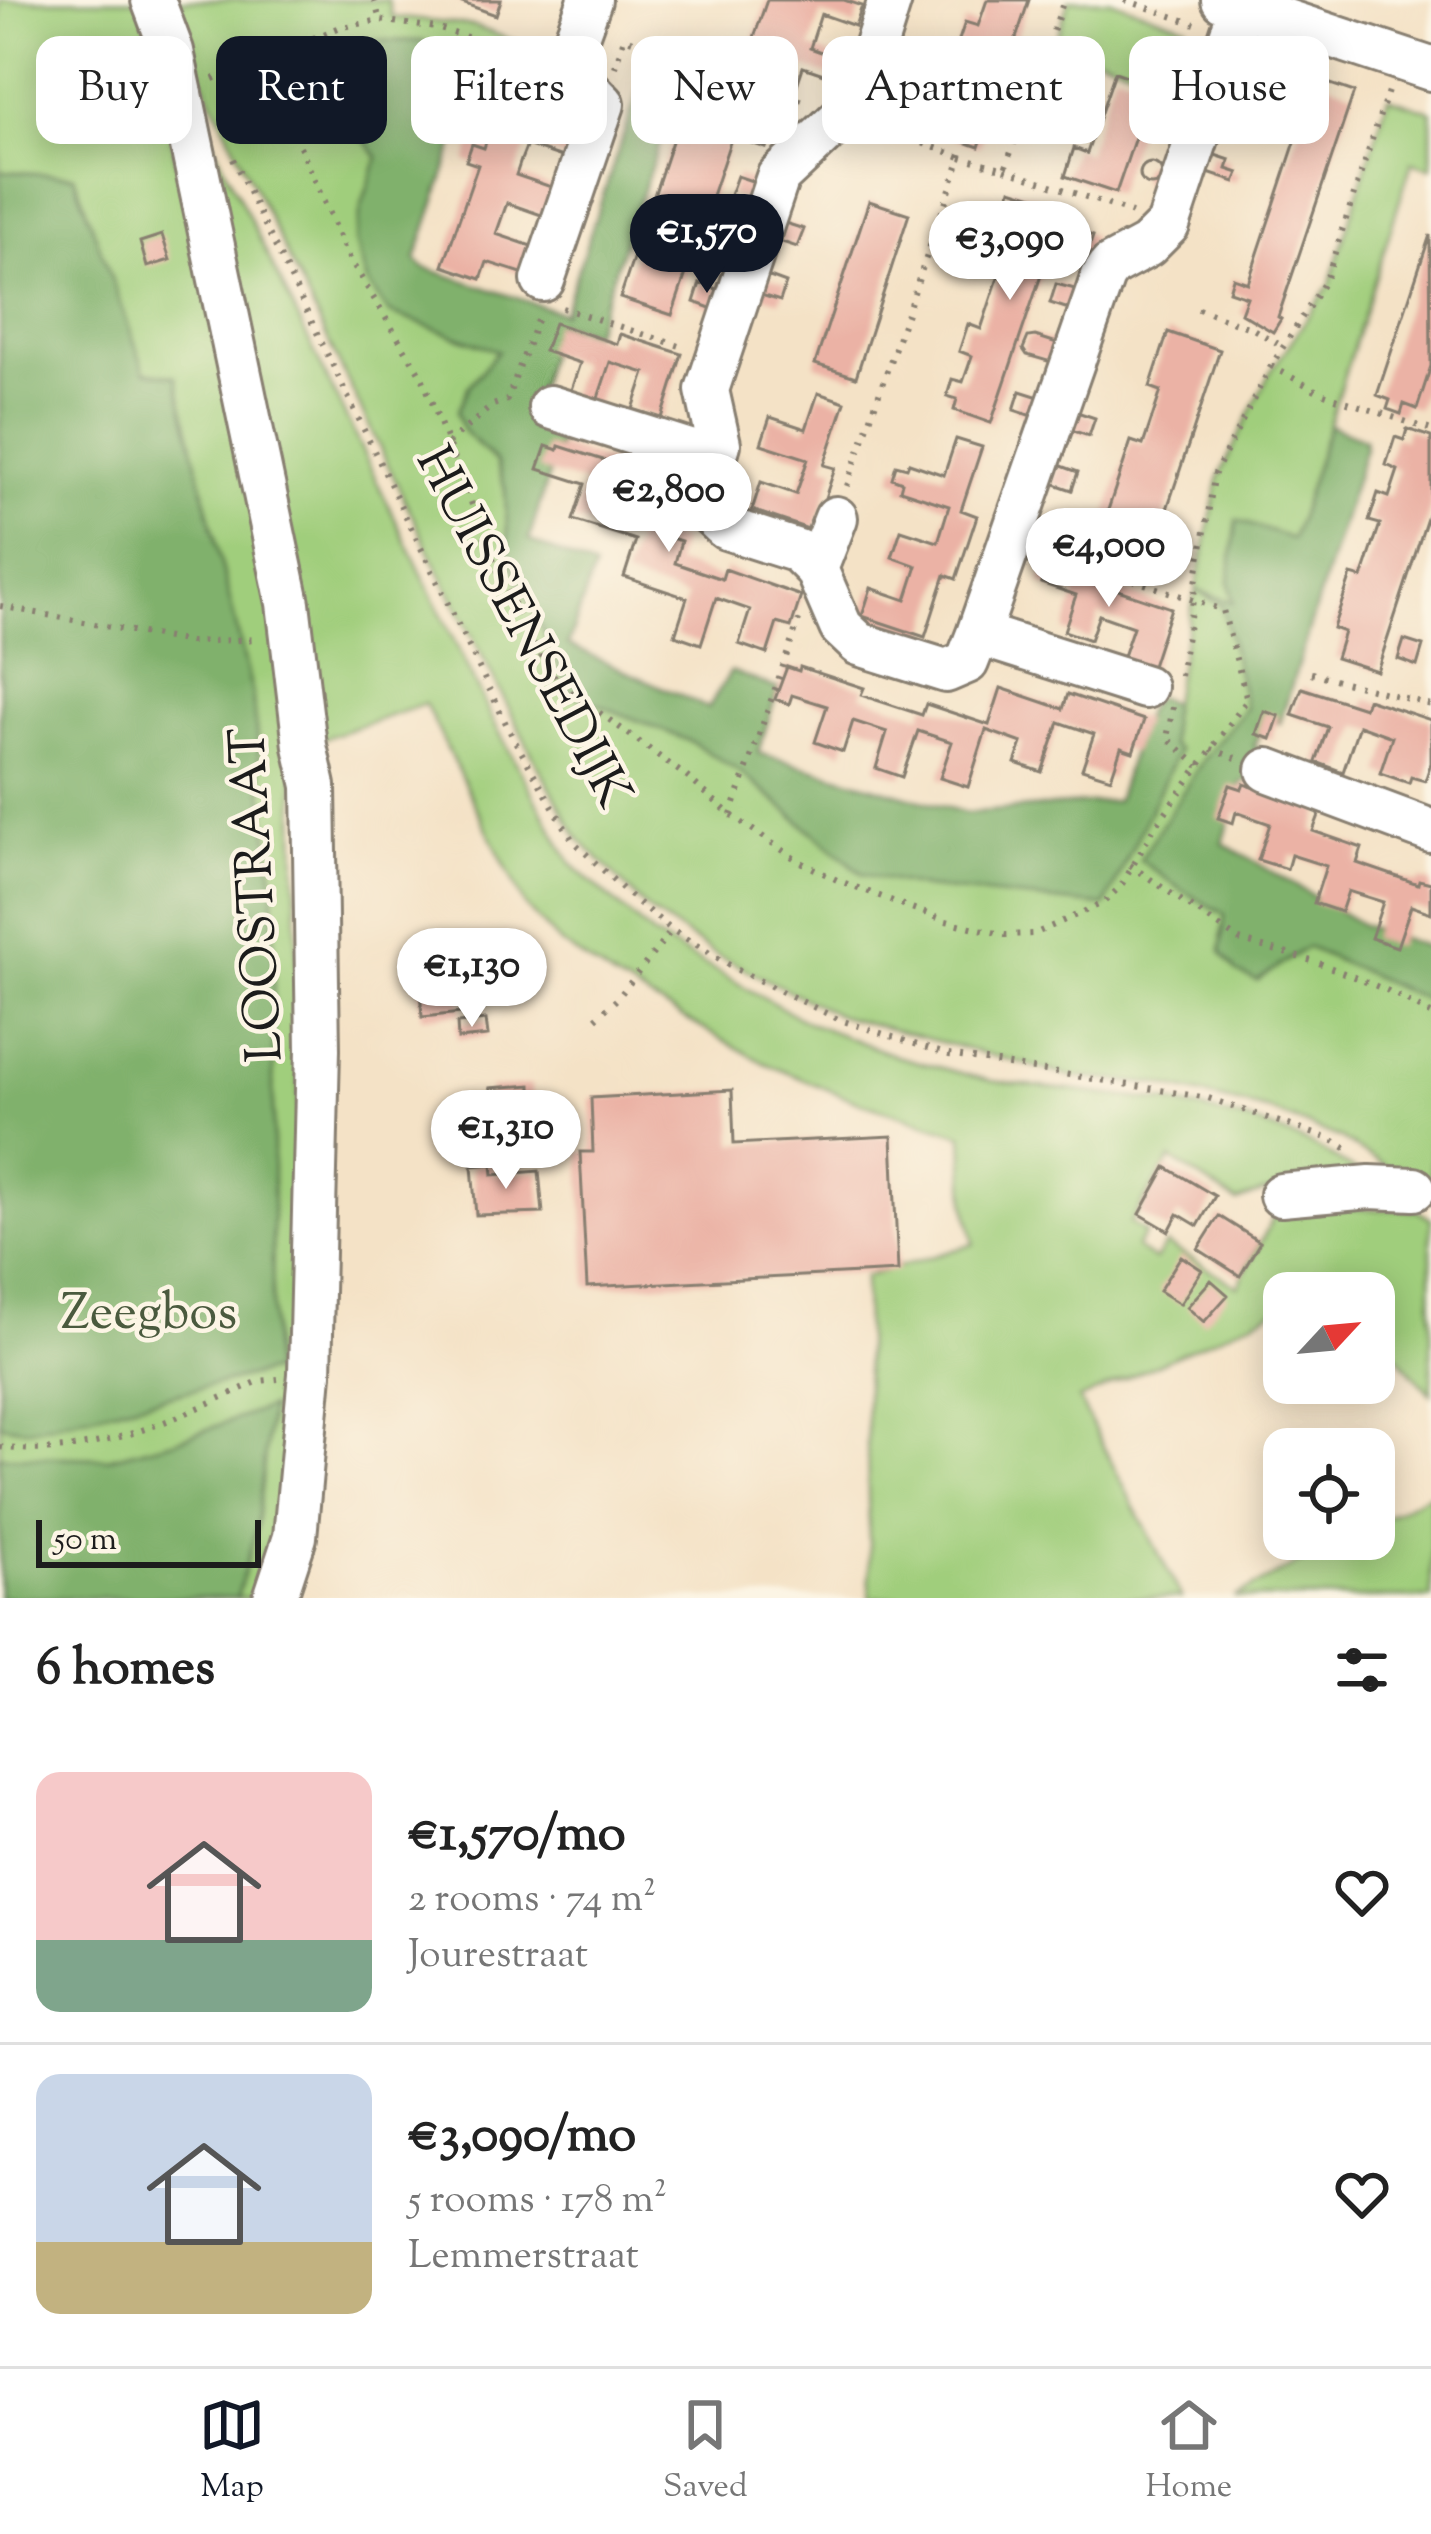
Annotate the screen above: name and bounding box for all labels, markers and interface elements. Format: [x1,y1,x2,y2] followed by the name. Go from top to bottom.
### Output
[36,36,192,144] chip: Buy
[216,36,387,144] chip: Rent
[411,36,607,144] chip: Filters
[631,36,798,144] chip: New
[822,36,1105,144] chip: Apartment
[1129,36,1329,144] chip: House
[609,194,805,296] pin: €1,570
[912,201,1108,303] pin: €3,090
[657,205,757,261] text: €1,570
[956,212,1064,268] text: €3,090
[395,434,647,823] street label: HUISSENSEDIJK
[571,453,767,555] pin: €2,800
[613,464,725,520] text: €2,800
[1011,508,1207,610] pin: €4,000
[1053,519,1165,575] text: €4,000
[214,726,305,1064] street label: LOOSTRAAT
[374,928,570,1030] pin: €1,130
[424,939,520,995] text: €1,130
[408,1090,604,1192] pin: €1,310
[458,1101,554,1157] text: €1,310
[1263,1272,1395,1404] north arrow
[1263,1272,1395,1560] map controls
[61,1279,237,1352] park label: Zeegbos
[1263,1428,1395,1560] button: locate
[36,1514,261,1567] scale bar
[54,1517,117,1565] text: 50 m
[36,1634,215,1707] text: 6 homes
[1329,1637,1395,1703] icon: filters
[408,1800,626,1873] text: €1,570/mo
[132,1820,276,1964] icon: home
[1329,1859,1395,1925] icon: heart
[408,1873,656,1929] text: 2 rooms · 74 m²
[408,1929,588,1985] text: Jourestraat
[408,2101,636,2174] text: €3,090/mo
[132,2122,276,2266] icon: home
[1329,2161,1395,2227] icon: heart
[408,2174,667,2230] text: 5 rooms · 178 m²
[408,2230,639,2286] text: Lemmerstraat
[199,2392,265,2512] tab: Map
[663,2392,748,2512] tab: Saved
[1146,2392,1232,2512] tab: Home

